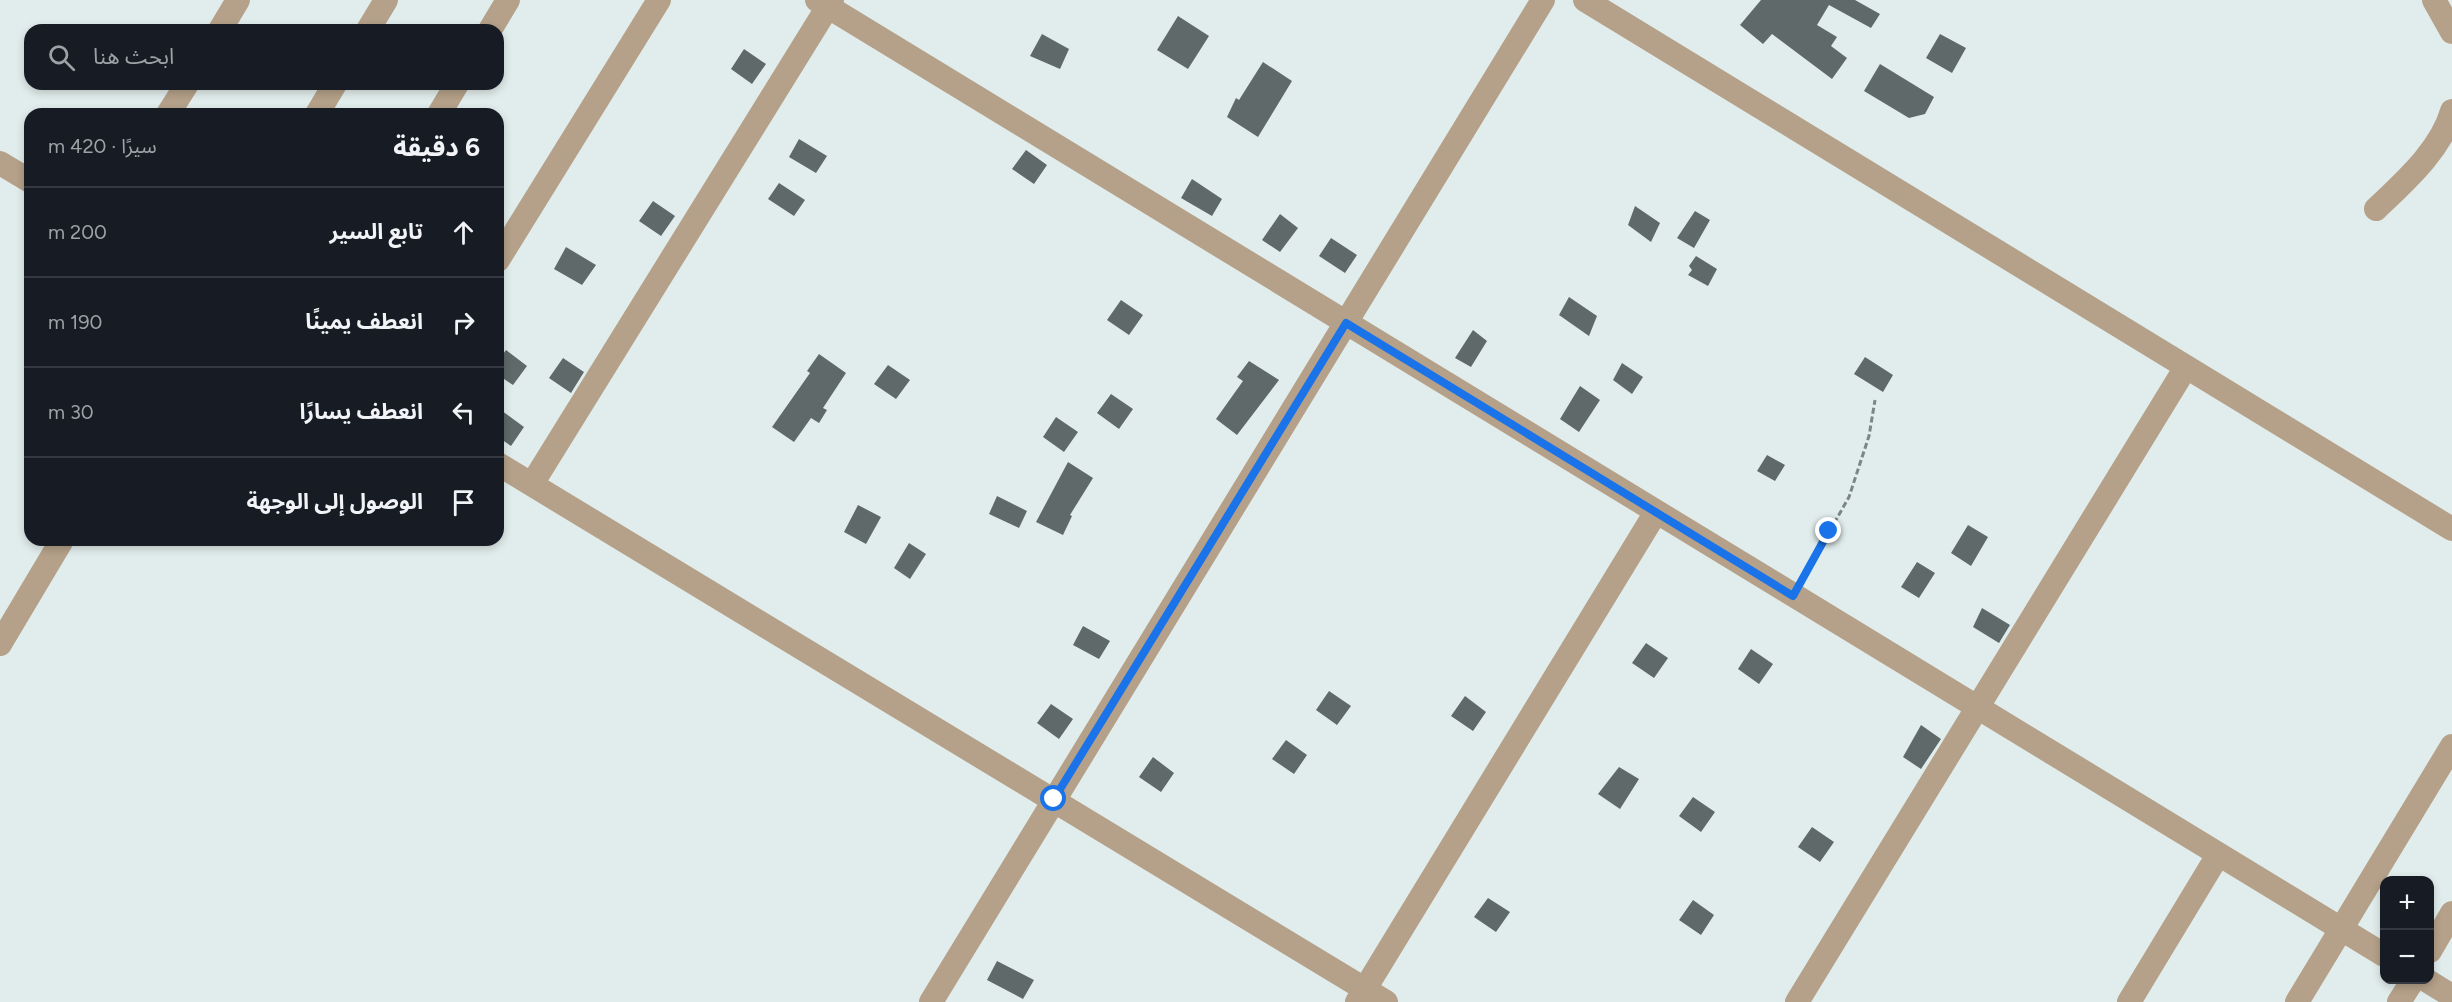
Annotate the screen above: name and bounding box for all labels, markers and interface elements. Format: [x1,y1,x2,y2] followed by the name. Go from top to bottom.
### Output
[24,24,504,90] search box
[45,41,78,74] icon: search
[93,43,174,70] text: ابحث هنا
[393,131,480,163] text: 6 دقيقة
[48,134,157,158] text: سيرًا · 420 m
[447,216,480,249] icon: ahead
[329,218,423,245] text: تابع السير
[48,220,107,244] text: 200 m
[447,306,480,339] icon: right
[305,308,423,335] text: انعطف يمينًا
[48,310,102,334] text: 190 m
[447,396,480,429] icon: left
[300,398,423,425] text: انعطف يسارًا
[48,400,94,424] text: 30 m
[447,486,480,519] icon: arrive
[246,488,423,515] text: الوصول إلى الوجهة
[1815,517,1841,543] route end
[1040,785,1066,811] route start
[2380,876,2434,984] map controls
[2380,876,2434,930] button: +
[2380,930,2434,984] button: −

